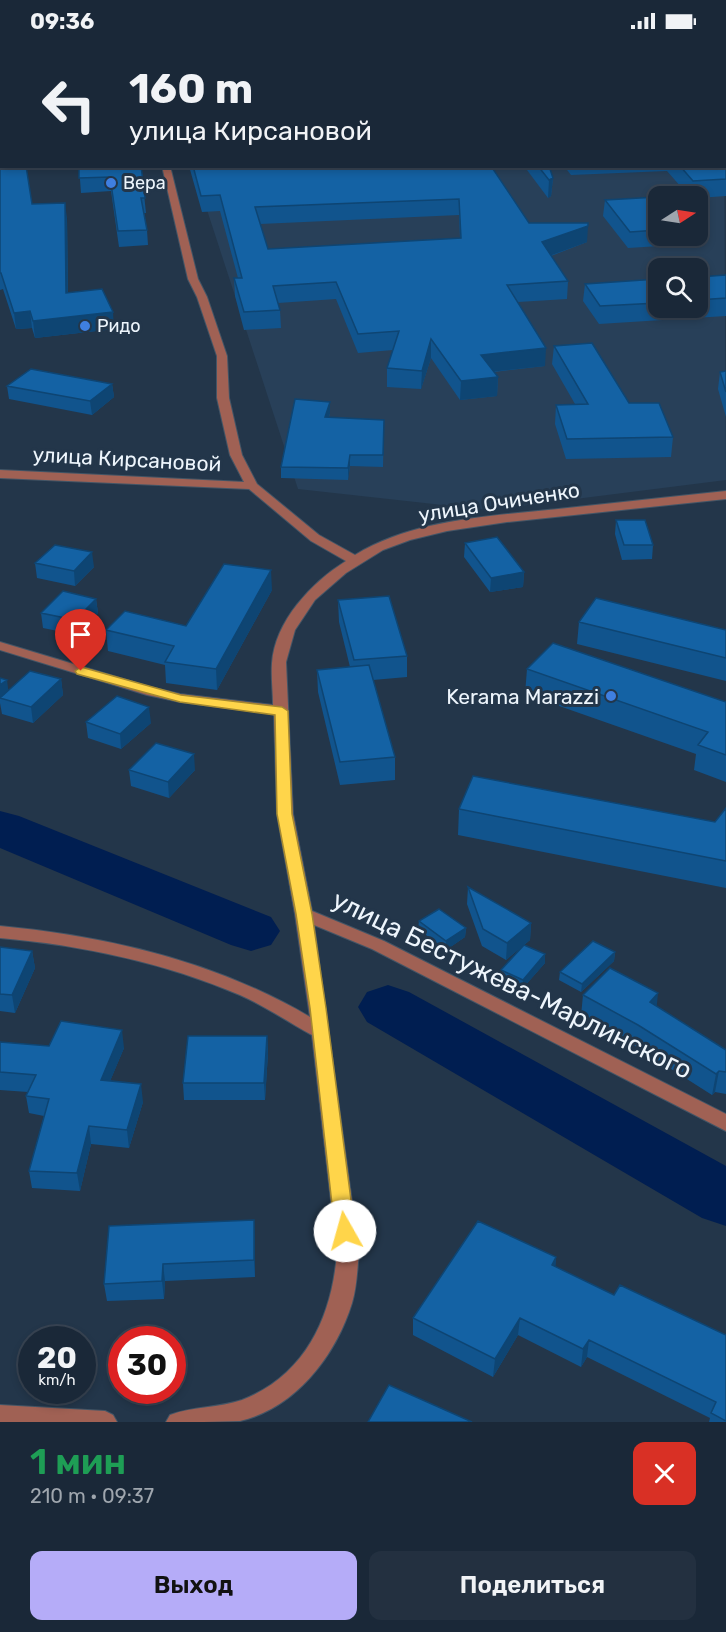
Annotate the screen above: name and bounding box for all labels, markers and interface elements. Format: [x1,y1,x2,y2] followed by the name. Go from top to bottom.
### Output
[30,8,94,35] text: 09:36
[129,64,253,114] text: 160 m
[30,66,108,144] icon: left
[129,115,372,147] text: улица Кирсановой
[123,172,166,194] place label: Вера
[104,176,118,190] marker: Вера
[648,186,708,246] north arrow
[648,186,708,318] map controls
[648,258,708,318] button: search
[97,315,141,337] place label: Ридо
[78,319,92,333] marker: Ридо
[32,442,222,476] street label: улица Кирсановой
[417,477,581,527] street label: улица Очиченко
[55,609,106,671] pin
[64,618,97,651] icon: arrive
[446,684,599,709] place label: Kerama Marazzi
[604,689,618,703] marker: Kerama Marazzi
[327,884,697,1086] street label: улица Бестужева-Марлинского
[313,1199,377,1263] position arrow
[108,1326,186,1404] speed limit sign: 30
[37,1340,77,1376] text: 20
[38,1371,76,1389] text: km/h
[30,1440,126,1483] text: 1 мин
[633,1442,696,1505] button: close
[30,1484,154,1508] text: 210 m · 09:37
[30,1551,357,1620] button: Выход
[369,1551,696,1620] button: Поделиться

